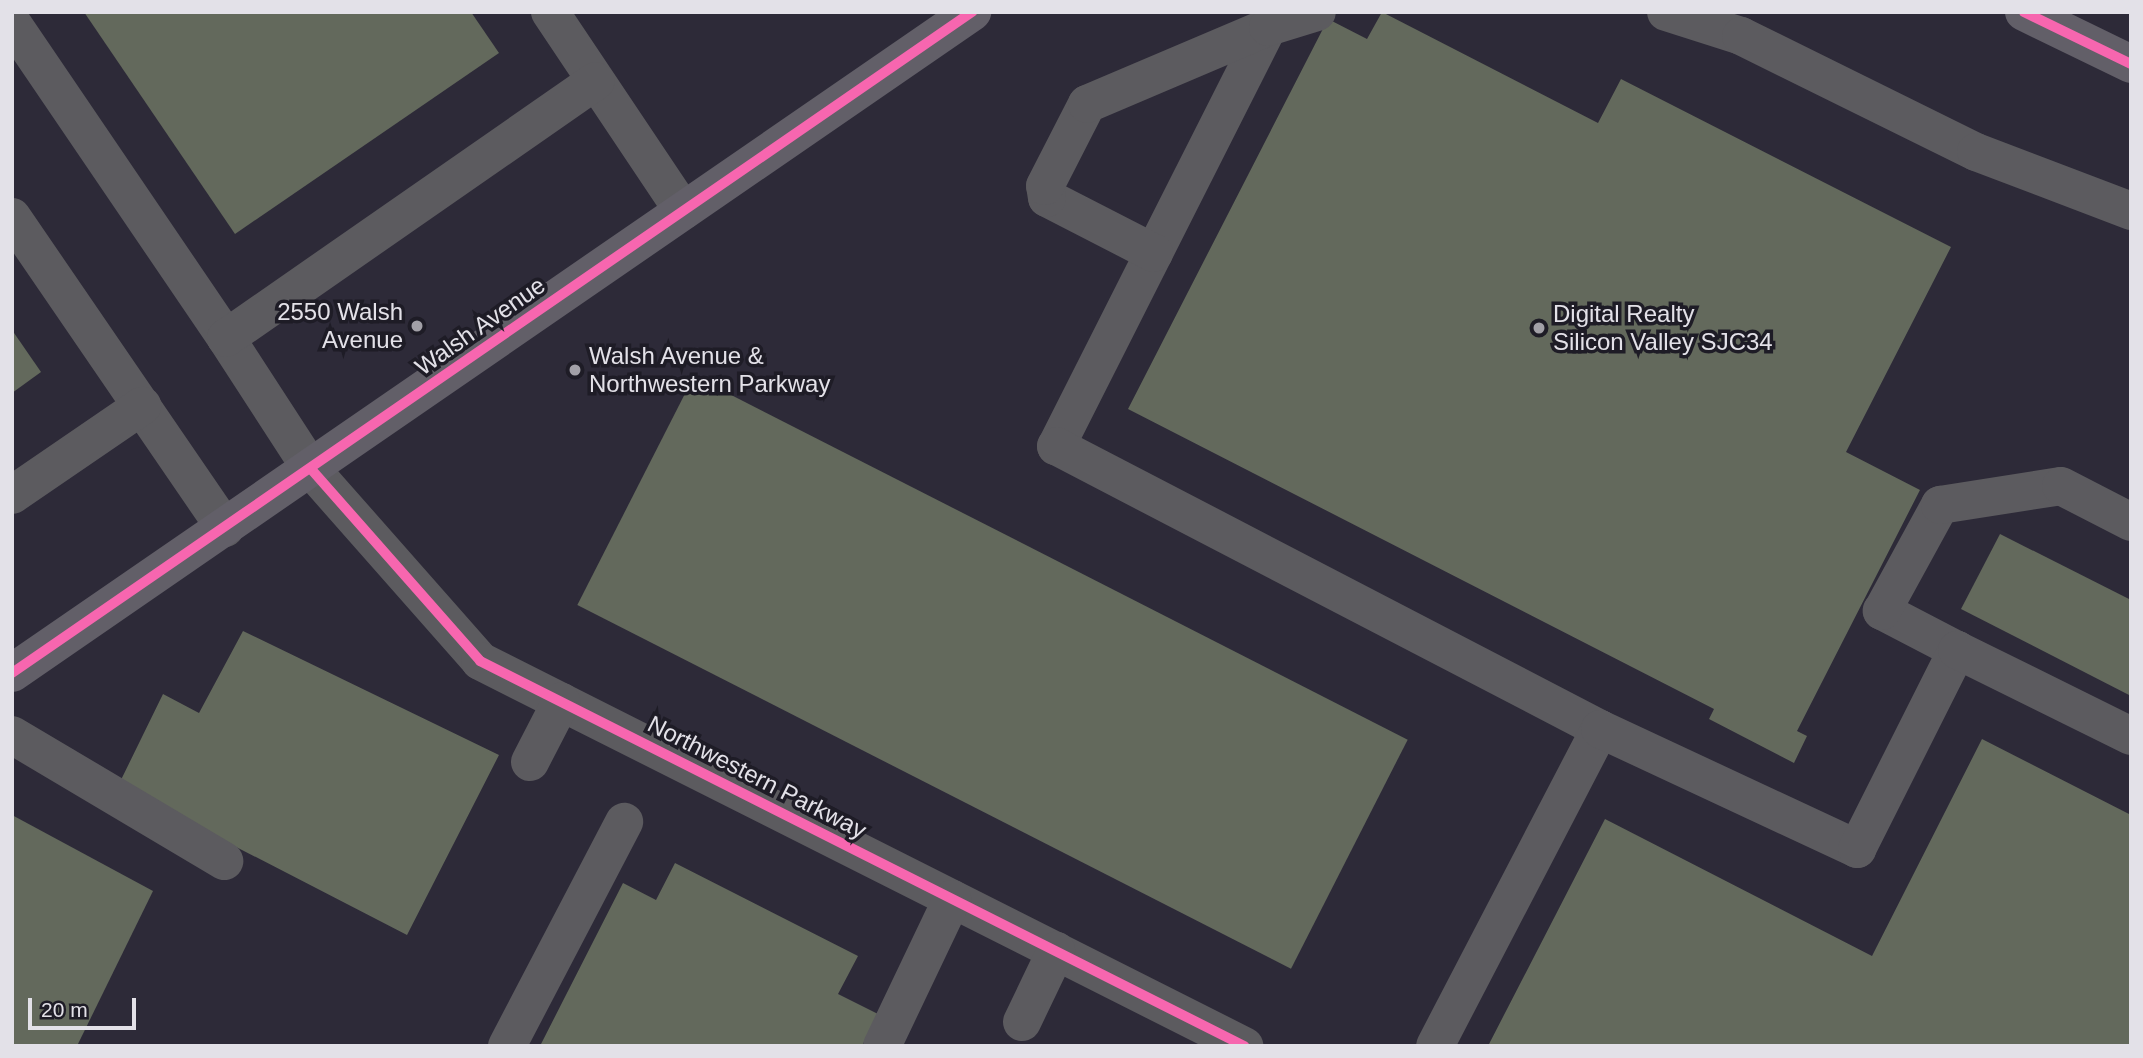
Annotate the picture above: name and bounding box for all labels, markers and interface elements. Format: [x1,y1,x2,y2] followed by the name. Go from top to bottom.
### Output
[409,270,551,382] street label: Walsh Avenue
[277,298,403,354] place label: 2550 Walsh Avenue
[1553,300,1773,356] place label: Digital Realty Silicon Valley SJC34
[409,318,425,334] marker: 2550 Walsh Avenue
[1531,320,1547,336] marker: Digital Realty Silicon Valley SJC34
[589,342,830,398] place label: Walsh Avenue & Northwestern Parkway
[567,362,583,378] marker: Walsh Avenue & Northwestern Parkway
[643,709,871,845] street label: Northwestern Parkway
[32,984,140,1028] scale bar
[41,998,88,1021] text: 20 m

